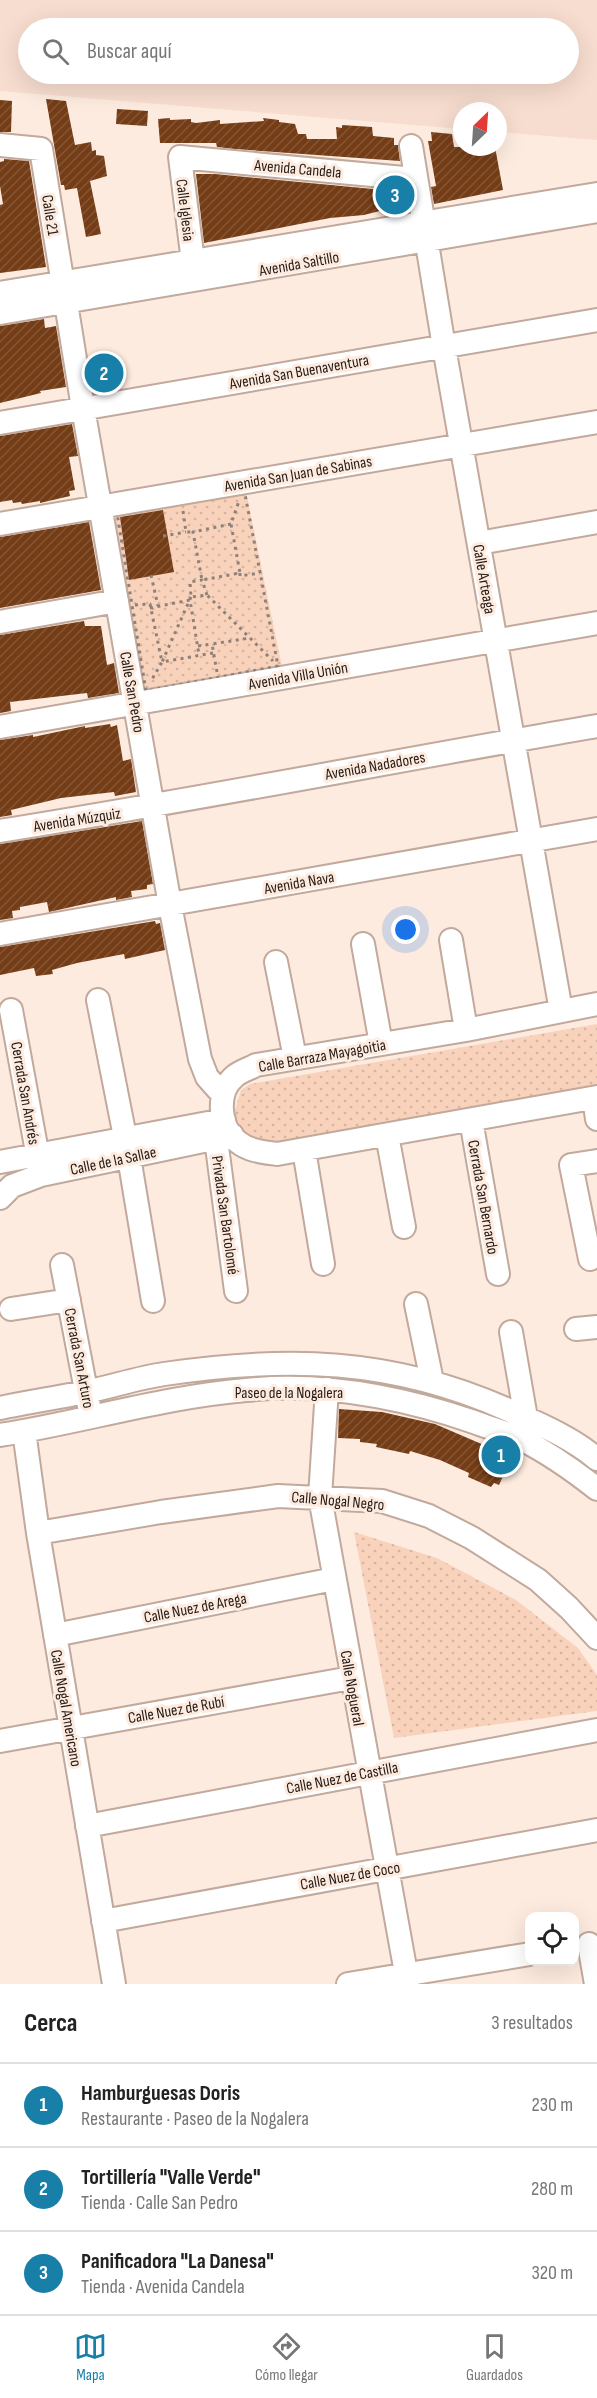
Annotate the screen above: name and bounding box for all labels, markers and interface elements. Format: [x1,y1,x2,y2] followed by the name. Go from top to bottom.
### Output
[18,18,579,84] search box
[39,35,72,68] icon: search
[87,38,172,65] text: Buscar aquí
[453,102,507,156] north arrow
[253,156,342,183] street label: Avenida Candela
[376,172,414,218] pin: 3
[171,178,198,242] street label: Calle Iglesia
[37,194,62,237] street label: Calle 21
[257,248,341,281] street label: Avenida Saltillo
[84,350,124,395] pin: 2
[227,351,371,394] street label: Avenida San Buenaventura
[222,452,374,497] street label: Avenida San Juan de Sabinas
[468,543,499,615] street label: Calle Arteaga
[115,650,148,734] street label: Calle San Pedro
[246,658,349,695] street label: Avenida Villa Unión
[323,748,427,785] street label: Avenida Nadadores
[31,804,122,837] street label: Avenida Múzquiz
[262,868,336,899] street label: Avenida Nava
[391,915,420,944] your location
[257,1036,387,1077] street label: Calle Barraza Mayagoitia
[6,1040,43,1146] street label: Cerrada San Andrés
[463,1139,502,1256] street label: Cerrada San Bernardo
[69,1143,158,1180] street label: Calle de la Sallae
[207,1154,242,1276] street label: Privada San Bartolomé
[60,1307,98,1410] street label: Cerrada San Arturo
[235,1384,343,1403] street label: Paseo de la Nogalera
[482,1432,520,1478] pin: 1
[291,1488,385,1515] street label: Calle Nogal Negro
[142,1589,248,1628] street label: Calle Nuez de Arega
[46,1648,85,1768] street label: Calle Nogal Americano
[336,1649,368,1728] street label: Calle Nogueral
[127,1693,226,1728] street label: Calle Nuez de Rubí
[285,1758,400,1799] street label: Calle Nuez de Castilla
[299,1858,402,1895] street label: Calle Nuez de Coco
[525,1912,579,1966] map controls
[525,1912,579,1966] button: locate
[24,2008,77,2039] text: Cerca
[491,2011,573,2035] text: 3 resultados
[81,2080,240,2107] text: Hamburguesas Doris
[40,2093,47,2117] text: 1
[531,2093,573,2117] text: 230 m
[81,2107,309,2131] text: Restaurante · Paseo de la Nogalera
[81,2164,261,2191] text: Tortillería "Valle Verde"
[39,2177,48,2201] text: 2
[531,2177,573,2201] text: 280 m
[81,2191,238,2215] text: Tienda · Calle San Pedro
[81,2248,274,2275] text: Panificadora "La Danesa"
[39,2261,48,2285] text: 3
[531,2261,573,2285] text: 320 m
[81,2275,245,2299] text: Tienda · Avenida Candela
[74,2330,107,2385] tab: Mapa
[255,2330,318,2385] tab: Cómo llegar
[466,2330,523,2385] tab: Guardados

